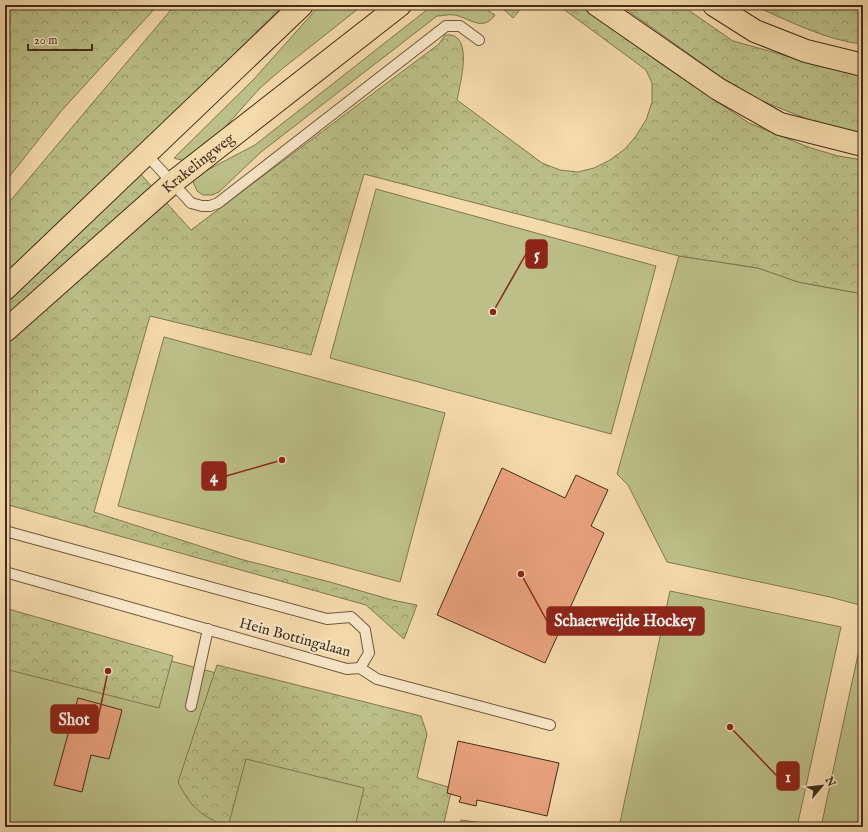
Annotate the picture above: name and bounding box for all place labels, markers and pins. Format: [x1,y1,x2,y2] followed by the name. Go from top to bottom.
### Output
[526,240,547,268] callout: 5
[202,462,226,490] callout: 4
[547,607,704,635] callout: Schaerweijde Hockey
[51,705,98,733] callout: Shot
[777,762,799,790] callout: 1

